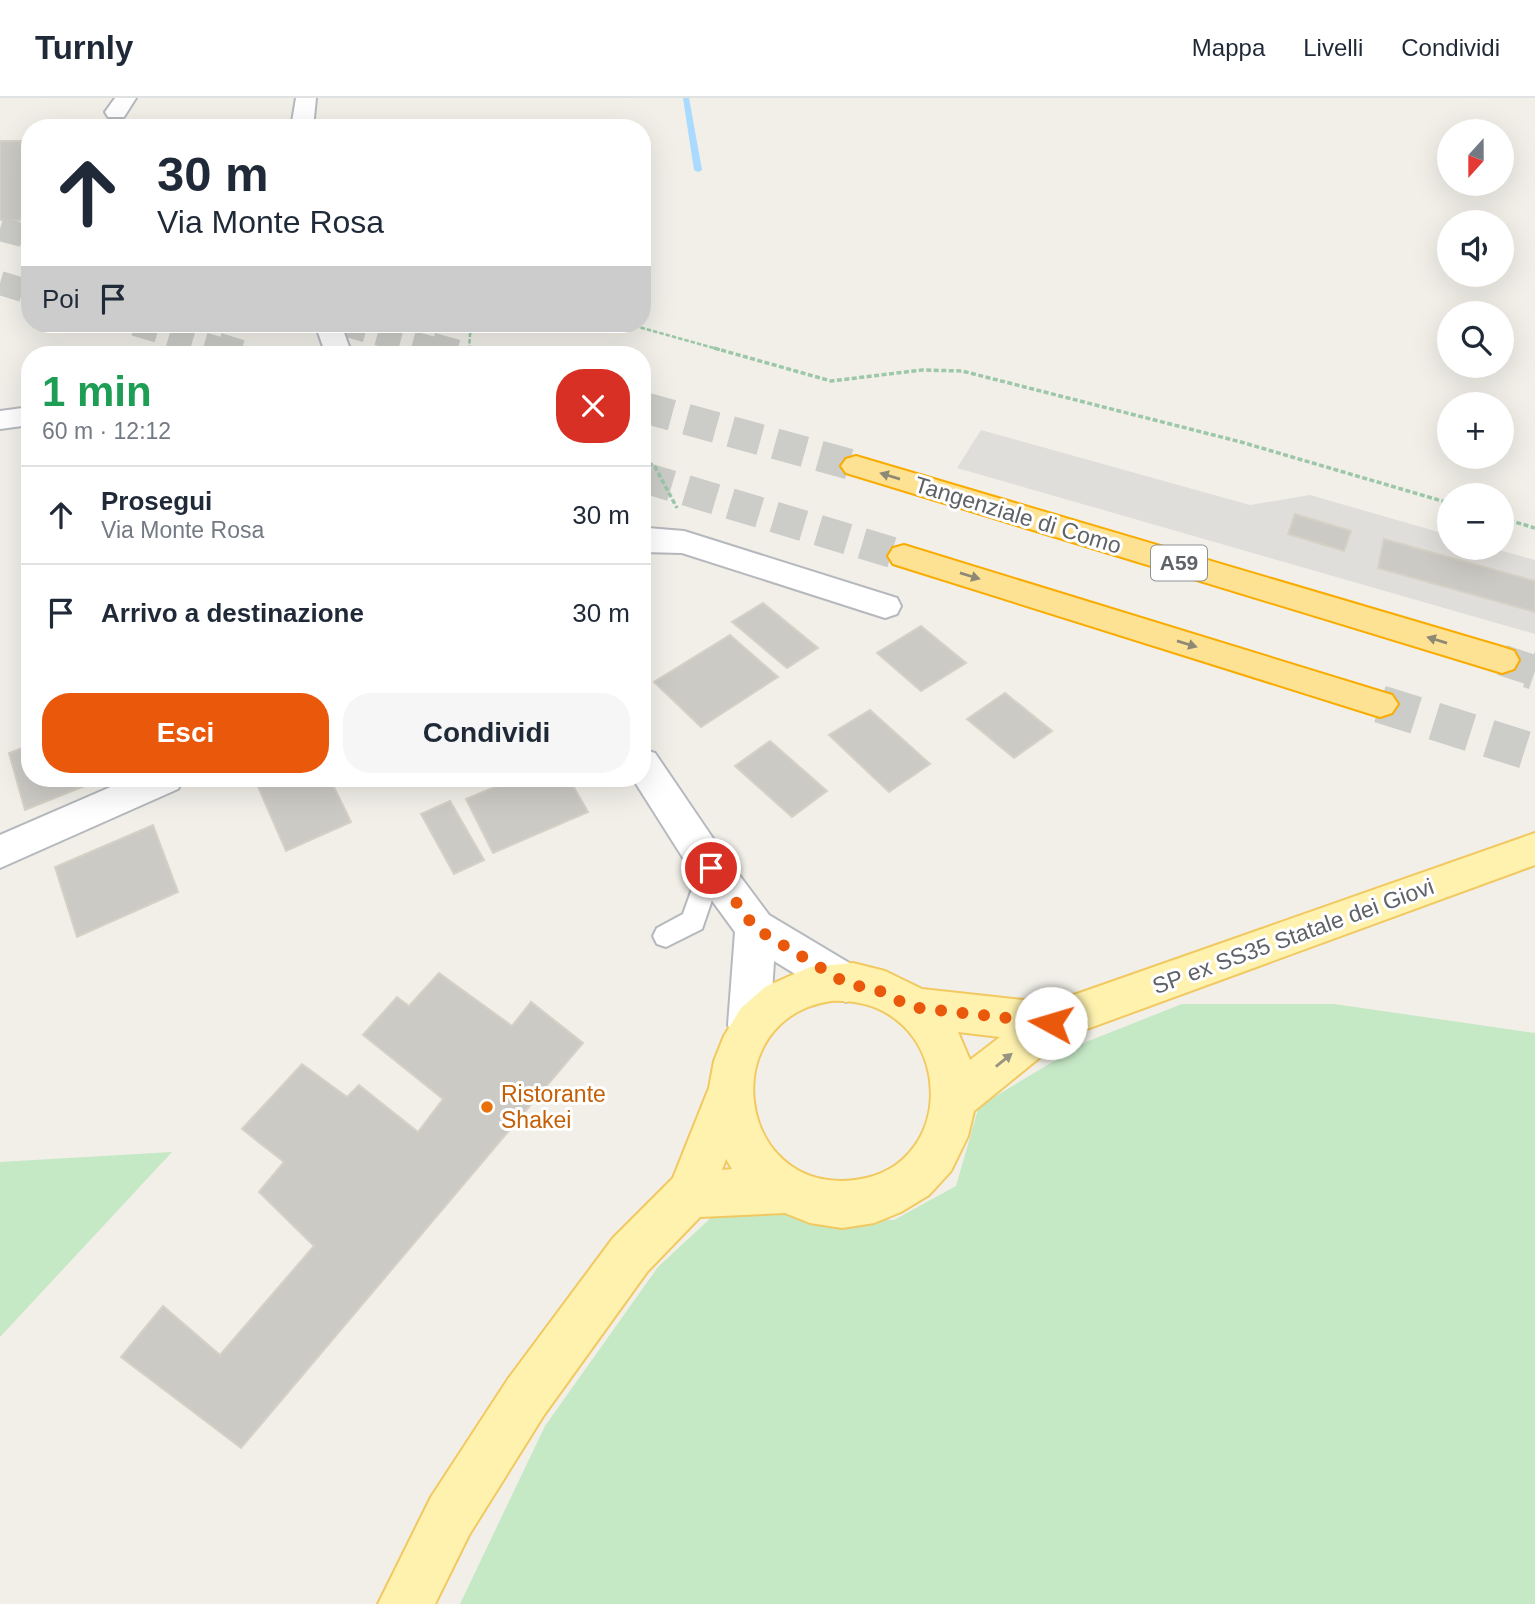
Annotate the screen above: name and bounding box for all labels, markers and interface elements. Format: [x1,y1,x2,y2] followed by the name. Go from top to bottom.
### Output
[35,29,133,66] text: Turnly
[1192,34,1265,61] text: Mappa
[1303,34,1363,61] text: Livelli
[1401,34,1500,61] text: Condividi
[1437,119,1514,196] north arrow
[1437,119,1514,560] map controls
[42,147,133,238] icon: ahead
[157,147,269,201] text: 30 m
[157,204,384,240] text: Via Monte Rosa
[1437,210,1514,287] button: sound
[94,280,132,318] icon: arrive
[42,284,80,314] text: Poi
[1437,301,1514,378] button: search
[42,368,152,415] text: 1 min
[556,369,630,443] button: close
[1437,392,1514,469] button: +
[42,418,171,444] text: 60 m · 12:12
[880,471,901,481] one-way arrow
[911,471,1125,559] street label: Tangenziale di Como
[1437,483,1514,560] button: −
[101,486,212,516] text: Prosegui
[42,496,80,534] icon: ahead
[572,500,630,530] text: 30 m
[101,517,264,543] text: Via Monte Rosa
[1151,546,1207,580] road number: A59
[959,572,980,582] one-way arrow
[42,594,80,632] icon: arrive
[101,598,364,628] text: Arrivo a destinazione
[572,598,630,628] text: 30 m
[1426,635,1447,645] one-way arrow
[1176,639,1197,650] one-way arrow
[42,693,329,773] button: Esci
[343,693,630,773] button: Condividi
[681,838,741,898] pin
[692,849,730,887] icon: arrive
[1149,873,1437,999] street label: SP ex SS35 Statale dei Giovi
[1014,986,1088,1060] position arrow
[996,1053,1013,1068] one-way arrow
[501,1081,606,1133] place label: Ristorante Shakei
[479,1099,495,1115] marker: Ristorante Shakei

